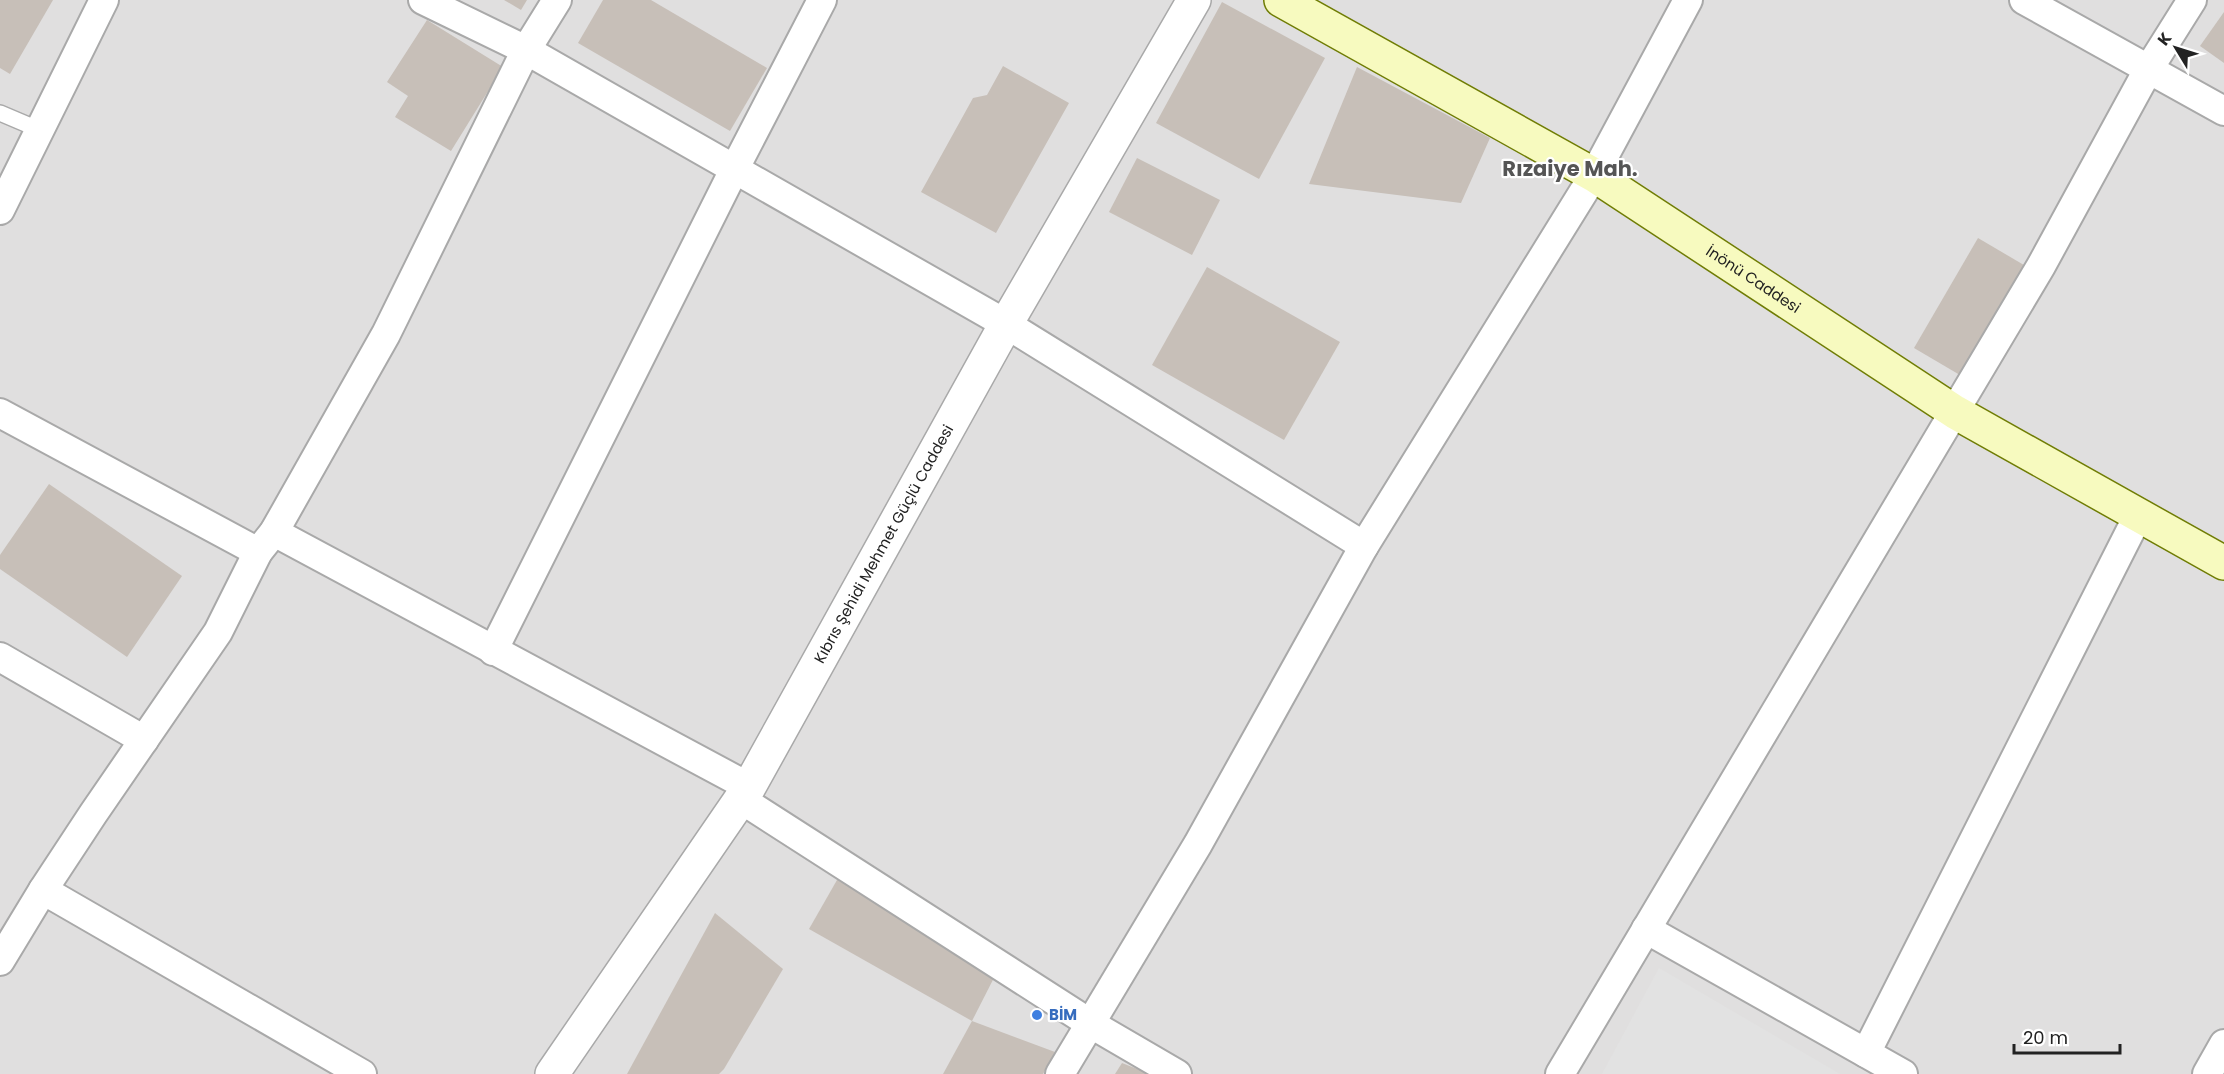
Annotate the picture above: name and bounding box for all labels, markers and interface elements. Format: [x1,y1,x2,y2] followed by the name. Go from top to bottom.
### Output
[2146,18,2206,78] north arrow
[2152,28,2177,51] text: K
[1502,154,1638,183] district label: Rızaiye Mah.
[1702,240,1805,318] street label: İnönü Caddesi
[809,421,958,667] street label: Kıbrıs Şehidi Mehmet Güçlü Caddesi
[1049,1004,1077,1025] place label: BİM
[1030,1008,1044,1022] marker: BİM
[2014,1017,2120,1055] scale bar
[2023,1025,2068,1050] text: 20 m

